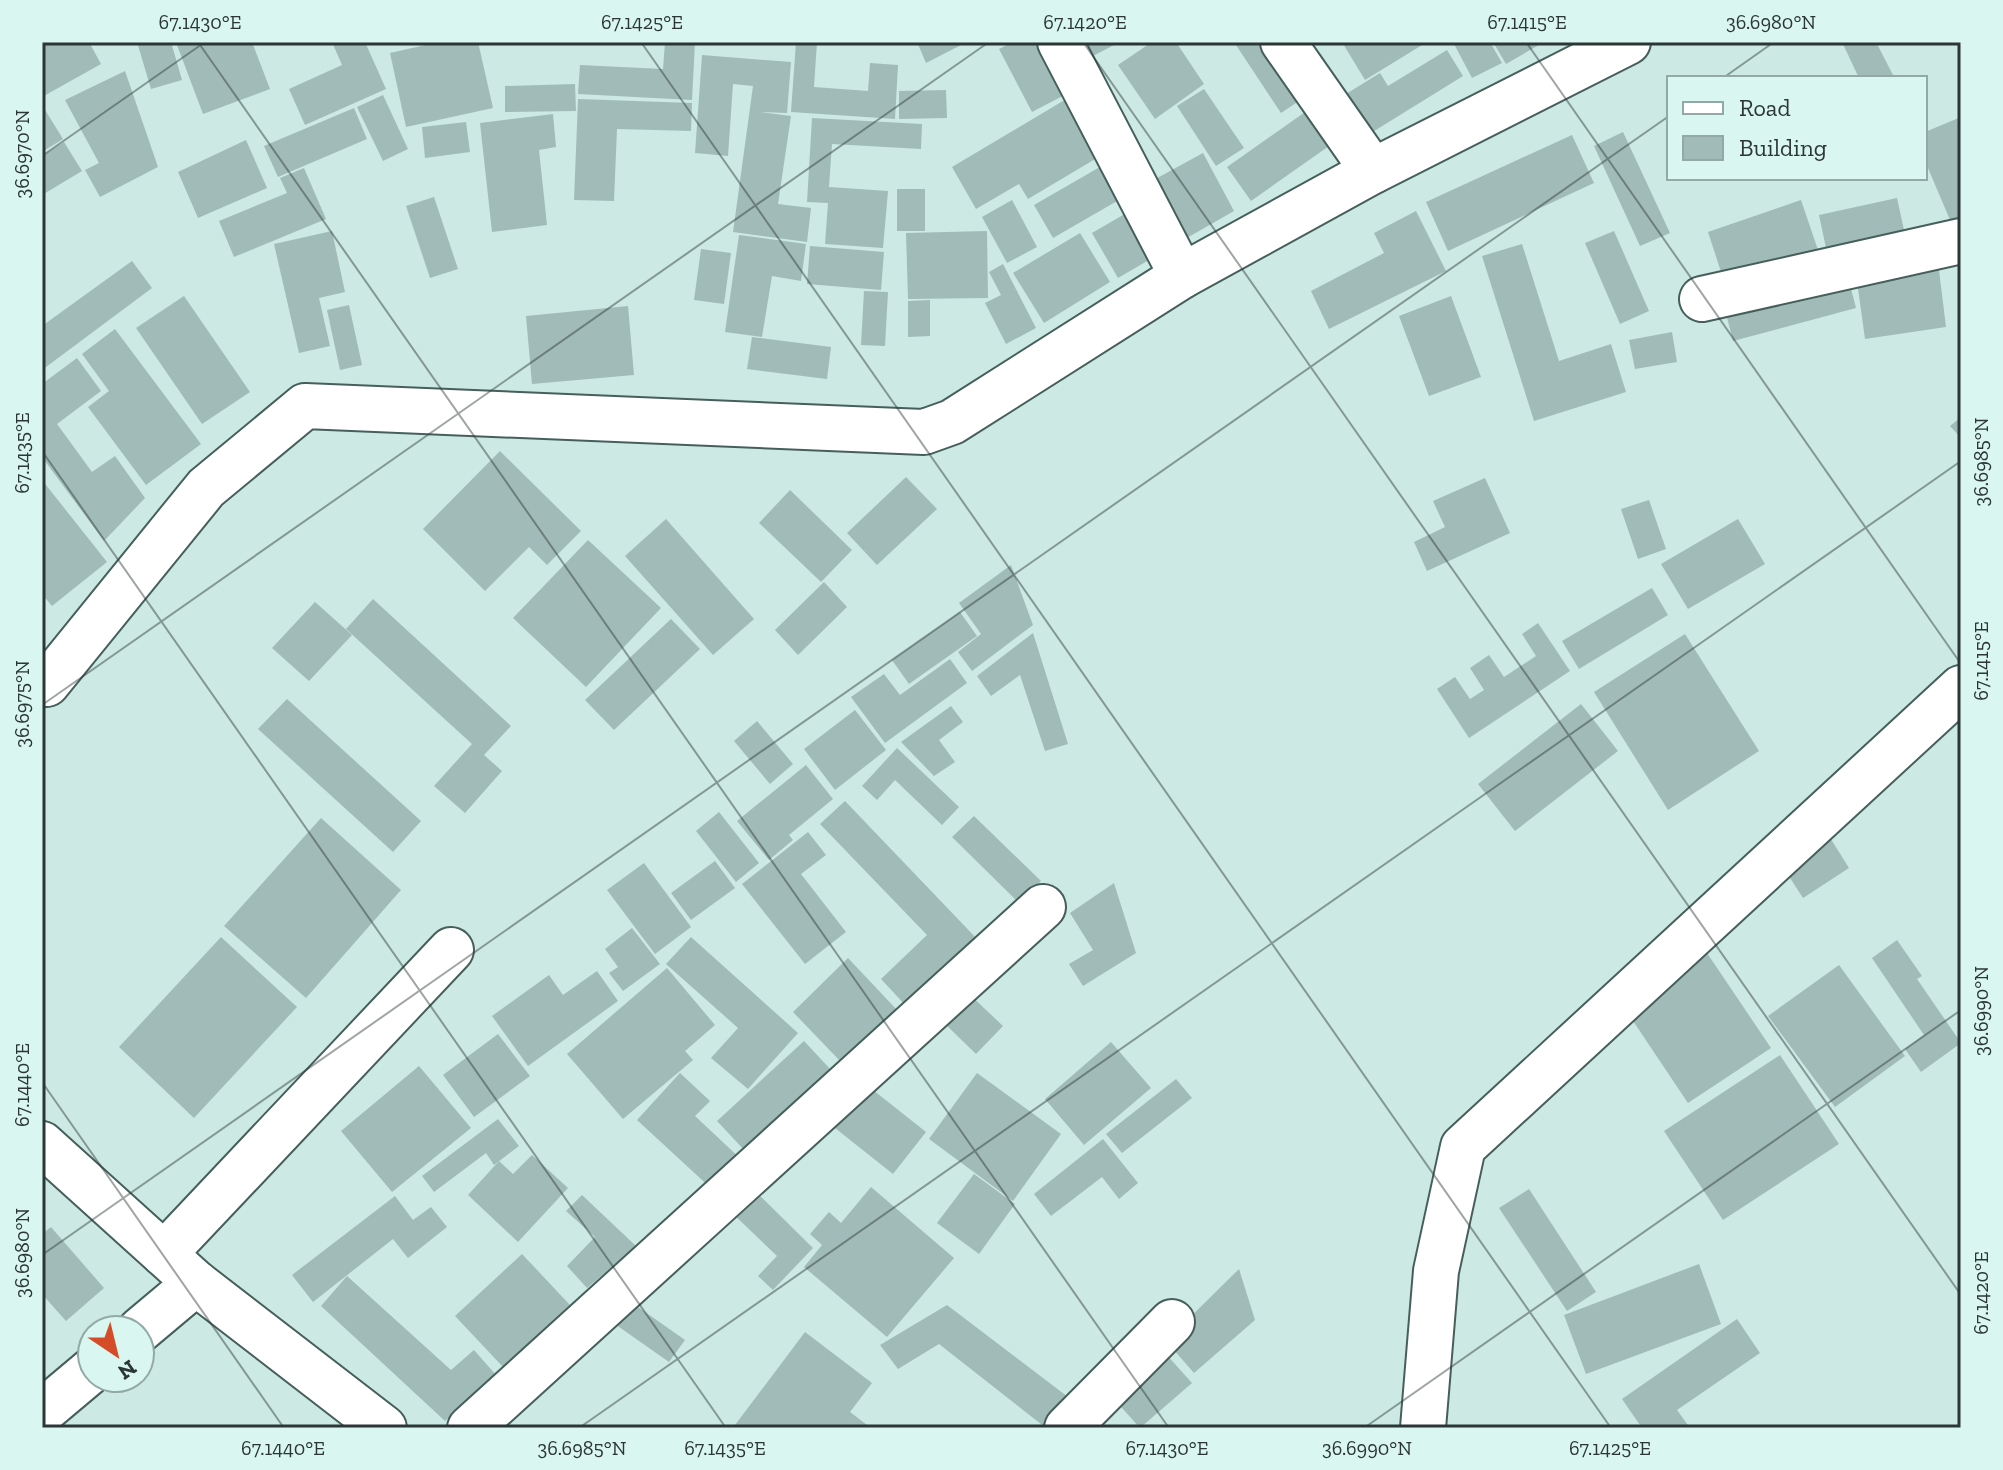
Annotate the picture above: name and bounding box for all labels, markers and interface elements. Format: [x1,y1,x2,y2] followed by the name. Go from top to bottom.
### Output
[159,10,241,34] text: 67.1430°E
[601,10,683,34] text: 67.1425°E
[1043,10,1127,34] text: 67.1420°E
[1487,10,1567,34] text: 67.1415°E
[1726,10,1816,34] text: 36.6980°N
[1667,76,1927,180] legend
[1739,93,1791,122] text: Road
[10,109,34,198] text: 36.6970°N
[1739,133,1827,162] text: Building
[10,412,34,494] text: 67.1435°E
[1969,417,1993,506] text: 36.6985°N
[1969,621,1993,701] text: 67.1415°E
[10,660,34,748] text: 36.6975°N
[1969,966,1993,1056] text: 36.6990°N
[10,1043,34,1127] text: 67.1440°E
[10,1208,34,1298] text: 36.6980°N
[1969,1251,1993,1335] text: 67.1420°E
[76,1314,156,1394] north arrow
[112,1354,142,1386] text: N
[241,1436,325,1460] text: 67.1440°E
[538,1436,627,1460] text: 36.6985°N
[684,1436,766,1460] text: 67.1435°E
[1126,1436,1208,1460] text: 67.1430°E
[1322,1436,1412,1460] text: 36.6990°N
[1569,1436,1651,1460] text: 67.1425°E

